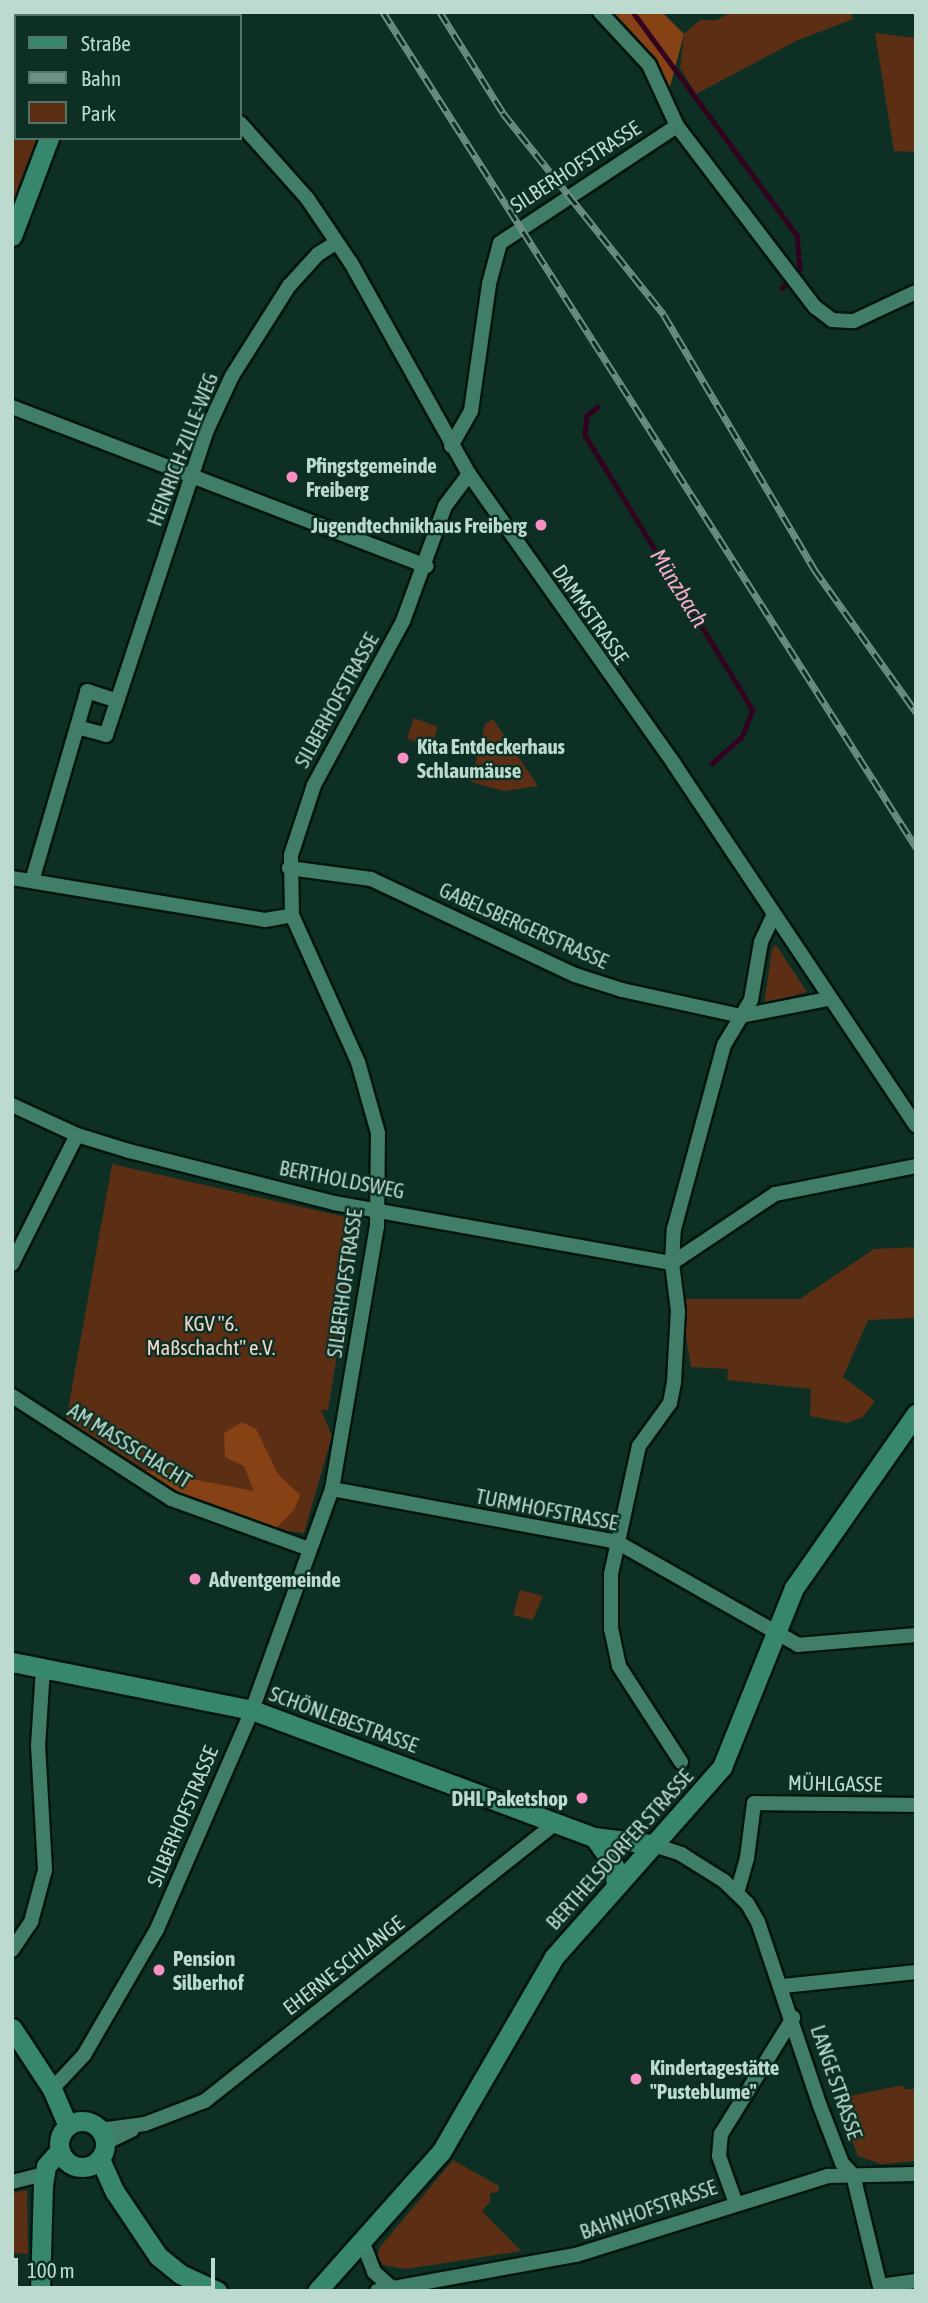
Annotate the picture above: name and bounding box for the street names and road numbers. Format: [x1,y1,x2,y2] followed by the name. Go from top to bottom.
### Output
[505,115,645,217] street label: SILBERHOFSTRASSE
[141,369,223,529] street label: HEINRICH-ZILLE-WEG
[548,559,634,669] street label: DAMMSTRASSE
[289,628,383,772] street label: SILBERHOFSTRASSE
[436,876,612,974] street label: GABELSBERGERSTRASSE
[277,1155,407,1203] street label: BERTHOLDSWEG
[321,1207,367,1359] street label: SILBERHOFSTRASSE
[64,1397,196,1493] street label: AM MASSSCHACHT
[474,1483,620,1535] street label: TURMHOFSTRASSE
[266,1680,422,1758] street label: SCHÖNLEBESTRASSE
[141,1742,223,1890] street label: SILBERHOFSTRASSE
[540,1763,698,1935] street label: BERTHELSDORFER STRASSE
[788,1770,882,1796] street label: MÜHLGASSE
[278,1910,408,2020] street label: EHERNE SCHLANGE
[806,2022,868,2142] street label: LANGE STRASSE
[576,2174,720,2244] street label: BAHNHOFSTRASSE

